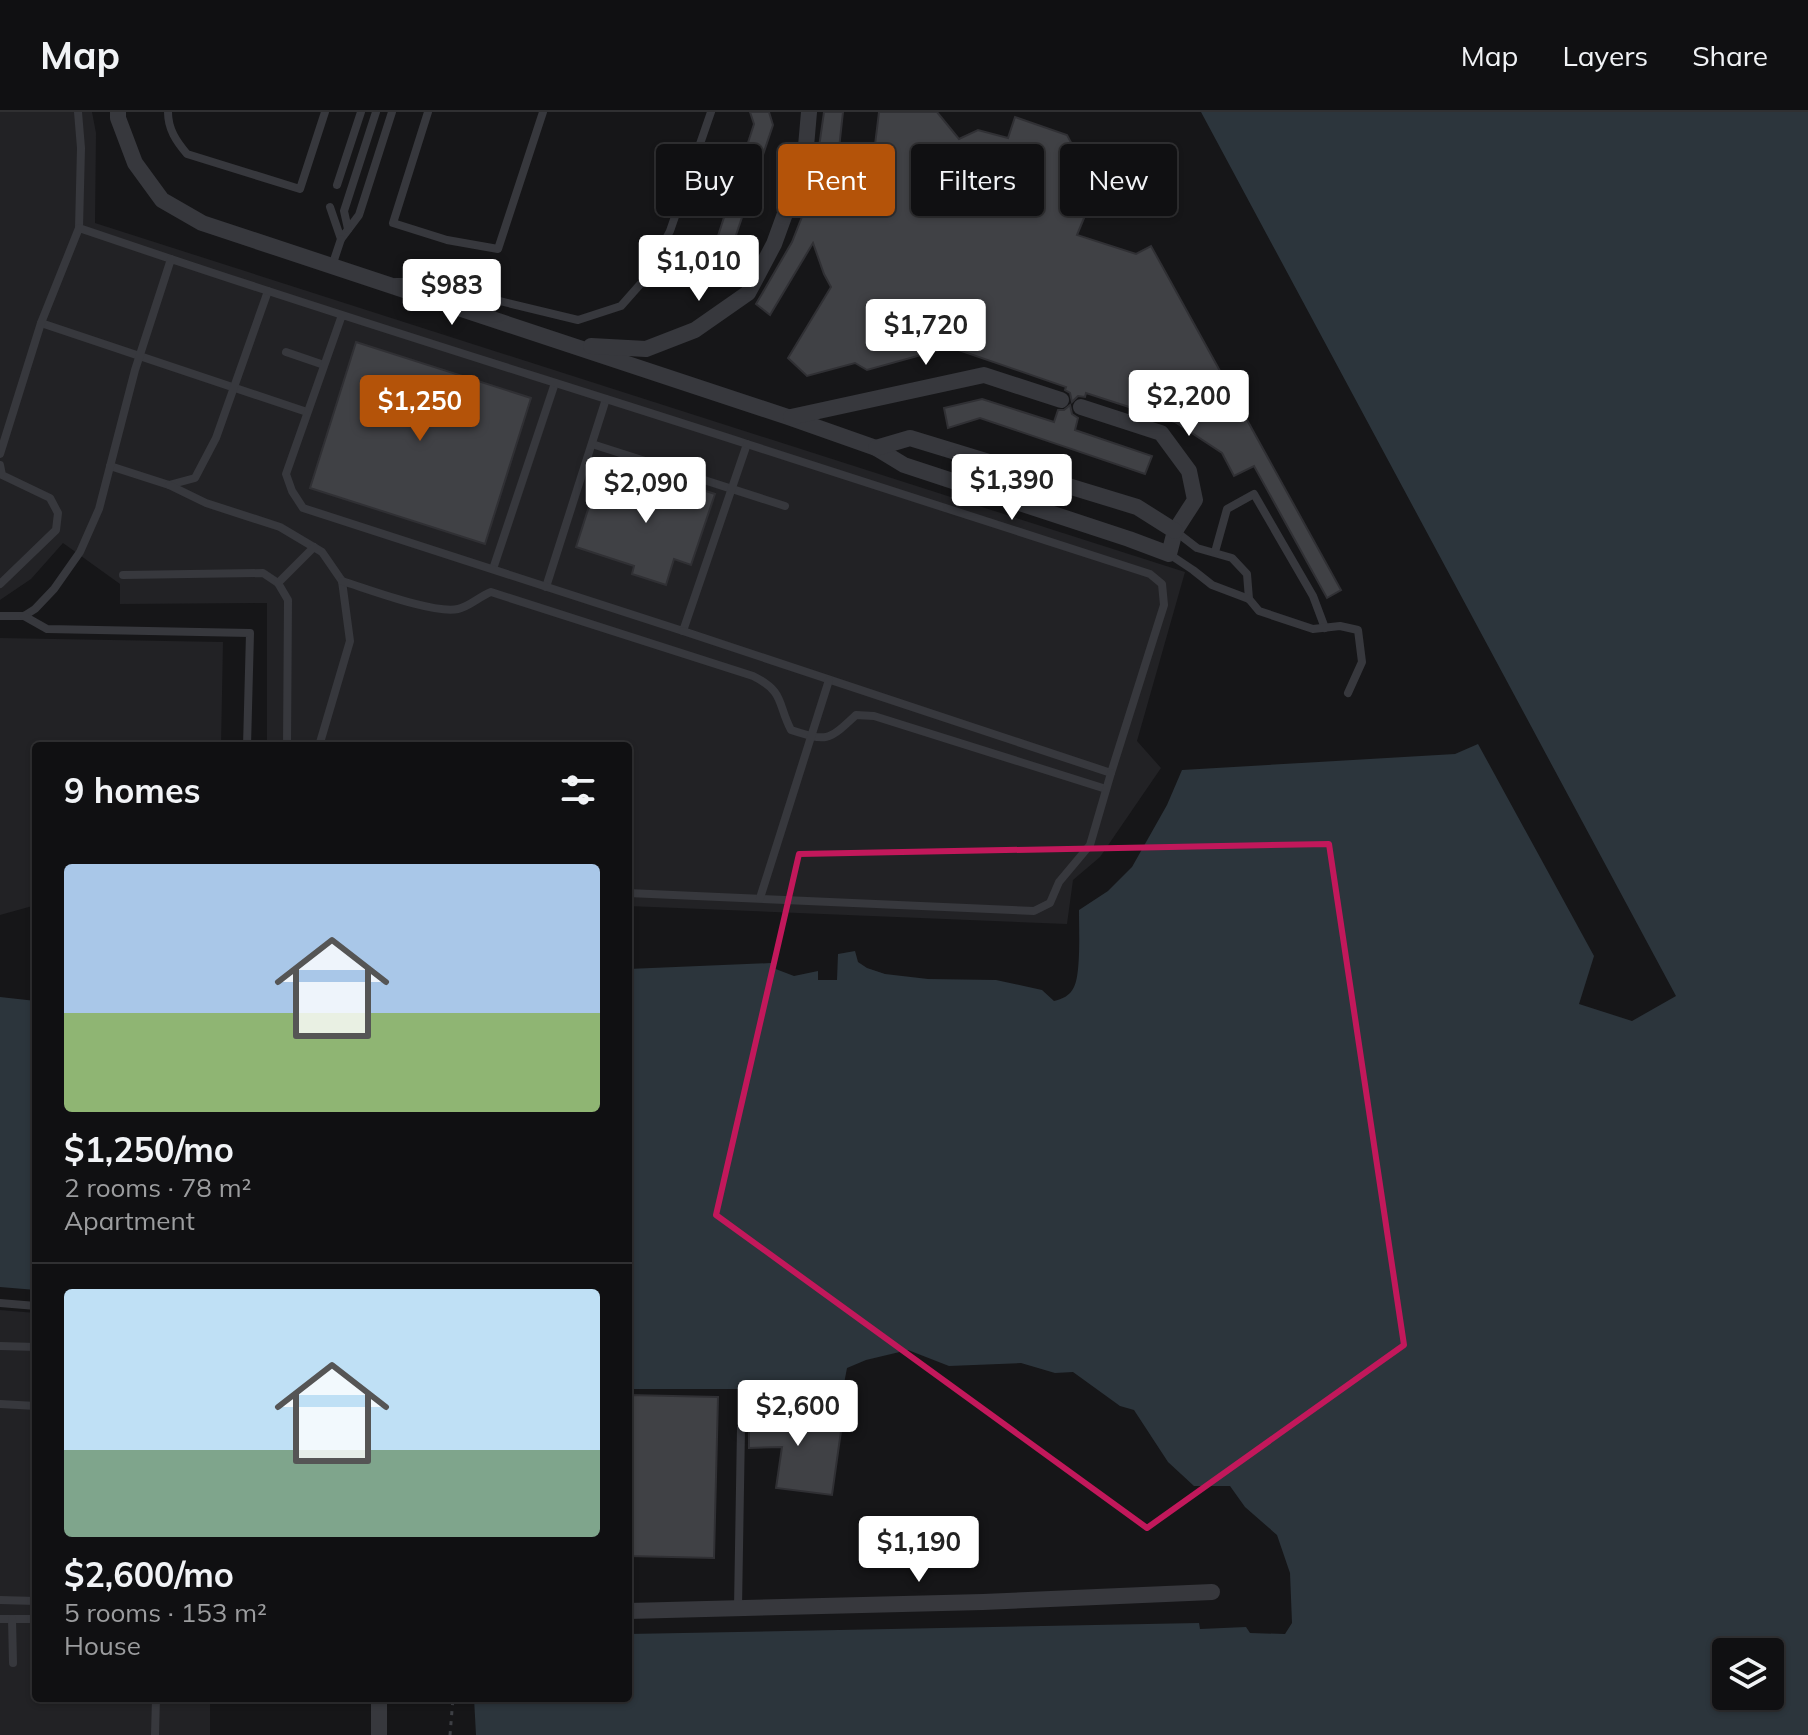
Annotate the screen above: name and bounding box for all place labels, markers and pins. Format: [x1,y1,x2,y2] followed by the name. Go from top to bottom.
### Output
[634,235,764,303] pin: $1,010
[405,259,499,327] pin: $983
[861,299,991,367] pin: $1,720
[1124,370,1254,438] pin: $2,200
[355,375,485,443] pin: $1,250
[947,454,1077,522] pin: $1,390
[581,457,711,525] pin: $2,090
[733,1380,863,1448] pin: $2,600
[854,1516,984,1584] pin: $1,190

